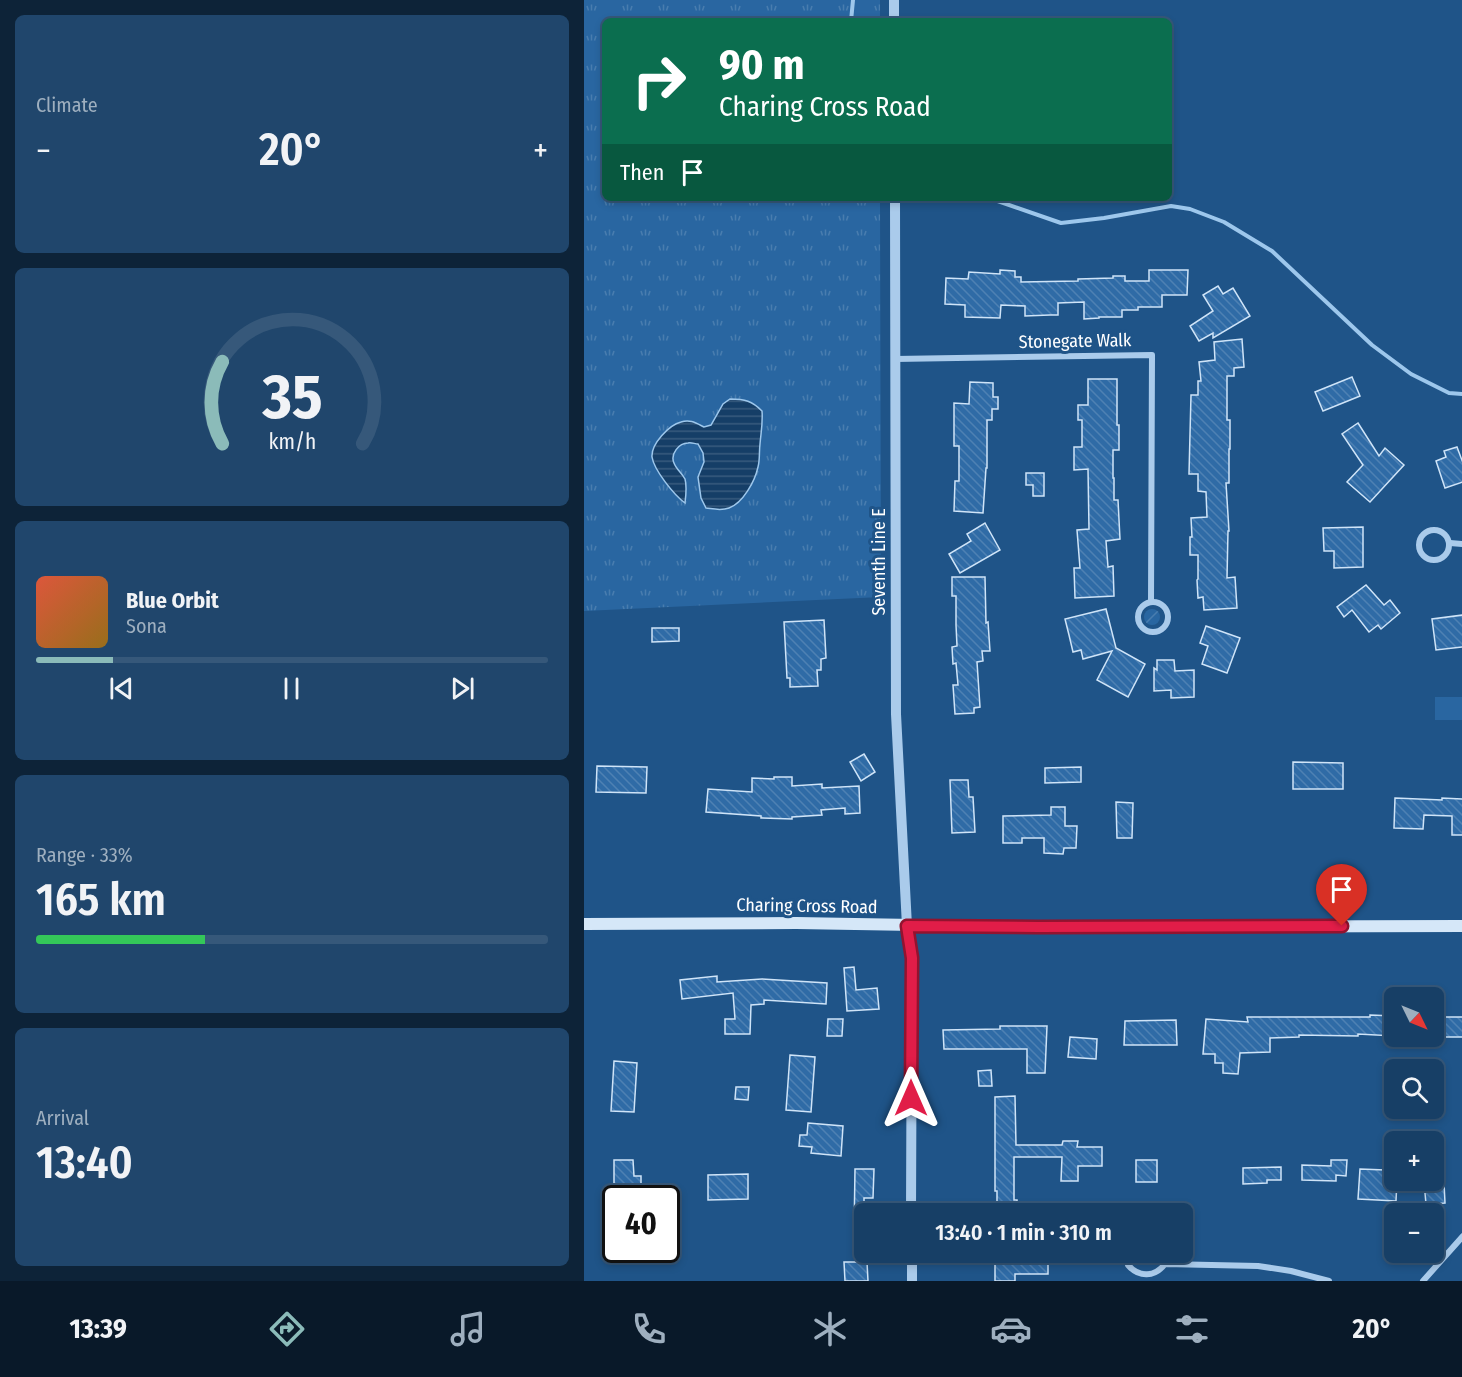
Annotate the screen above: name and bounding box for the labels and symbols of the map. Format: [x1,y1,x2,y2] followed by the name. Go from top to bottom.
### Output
[1018,329,1132,353] street label: Stonegate Walk
[868,508,890,616] street label: Seventh Line E
[1316,864,1367,926] pin
[736,894,878,918] street label: Charing Cross Road
[1384,987,1444,1047] north arrow
[879,1066,943,1130] position arrow
[602,1185,680,1263] speed limit sign: 40

